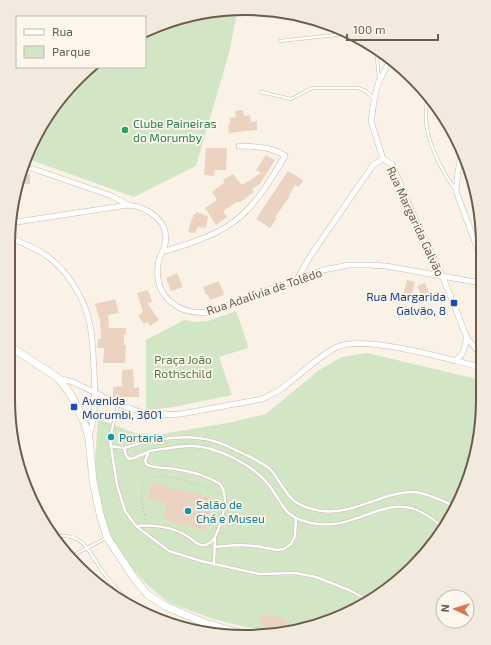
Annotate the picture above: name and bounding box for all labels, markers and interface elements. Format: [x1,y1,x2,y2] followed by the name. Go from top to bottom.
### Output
[16,16,146,68] legend
[347,16,438,42] scale bar
[353,22,385,36] text: 100 m
[52,24,73,38] text: Rua
[52,44,90,58] text: Parque
[133,116,217,144] place label: Clube Paineiras do Morumby
[120,125,130,135] marker: Clube Paineiras do Morumby
[384,164,448,278] street label: Rua Margarida Galvão
[204,265,324,317] street label: Rua Adalívia de Tolêdo
[366,289,446,317] place label: Rua Margarida Galvão, 8
[449,298,459,308] marker: Rua Margarida Galvão, 8
[154,352,212,380] park label: Praça João Rothschild
[82,393,162,421] place label: Avenida Morumbi, 3601
[69,402,79,412] marker: Avenida Morumbi, 3601
[119,430,163,444] place label: Portaria
[106,432,116,442] marker: Portaria
[196,497,265,525] place label: Salão de Chá e Museu
[183,506,193,516] marker: Salão de Chá e Museu
[435,589,475,629] north arrow
[438,604,451,613] text: N

